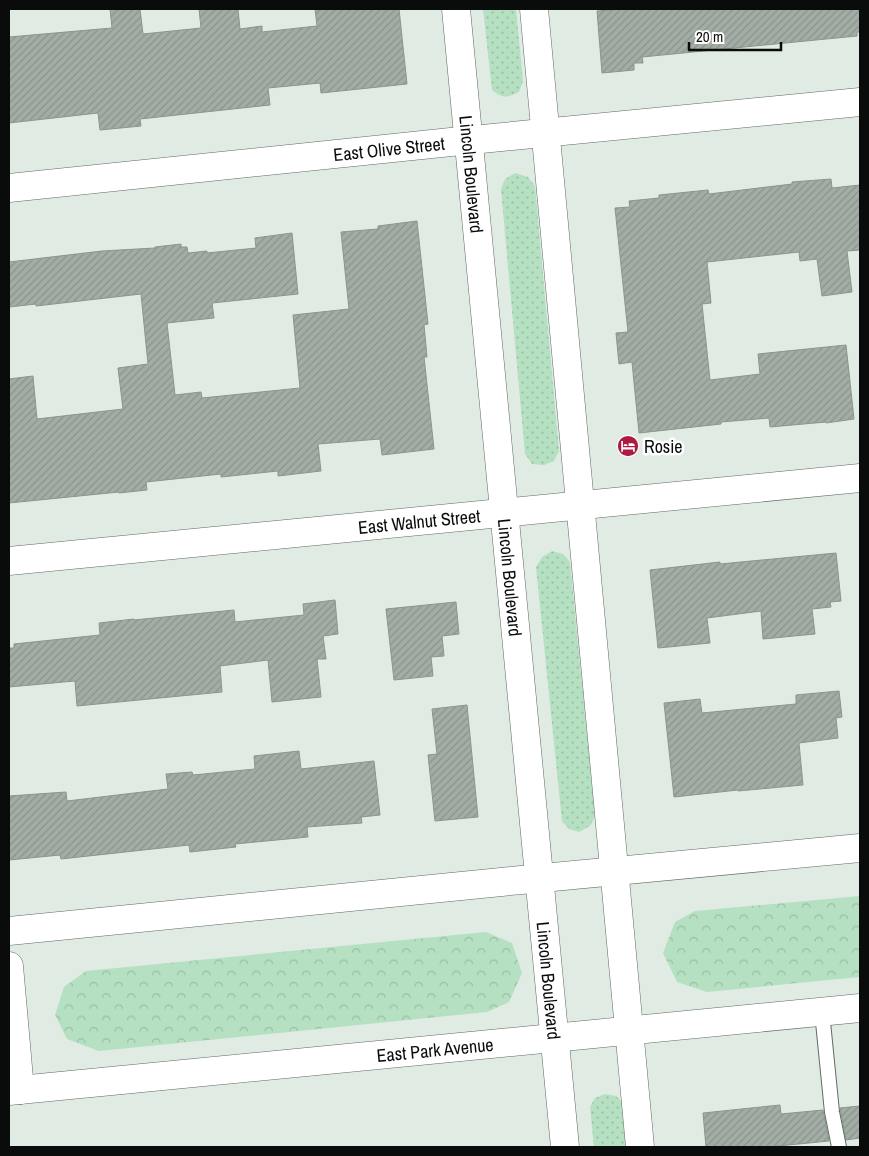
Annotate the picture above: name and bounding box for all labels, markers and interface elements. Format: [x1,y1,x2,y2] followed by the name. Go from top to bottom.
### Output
[689,20,782,52] scale bar
[696,26,723,47] text: 20 m
[454,114,490,234] street label: Lincoln Boulevard
[332,130,446,167] street label: East Olive Street
[616,434,640,458] hotel icon: Rosie
[644,434,683,459] place label: Rosie
[357,503,481,539] street label: East Walnut Street
[492,517,529,637] street label: Lincoln Boulevard
[531,920,567,1041] street label: Lincoln Boulevard
[375,1031,495,1068] street label: East Park Avenue

